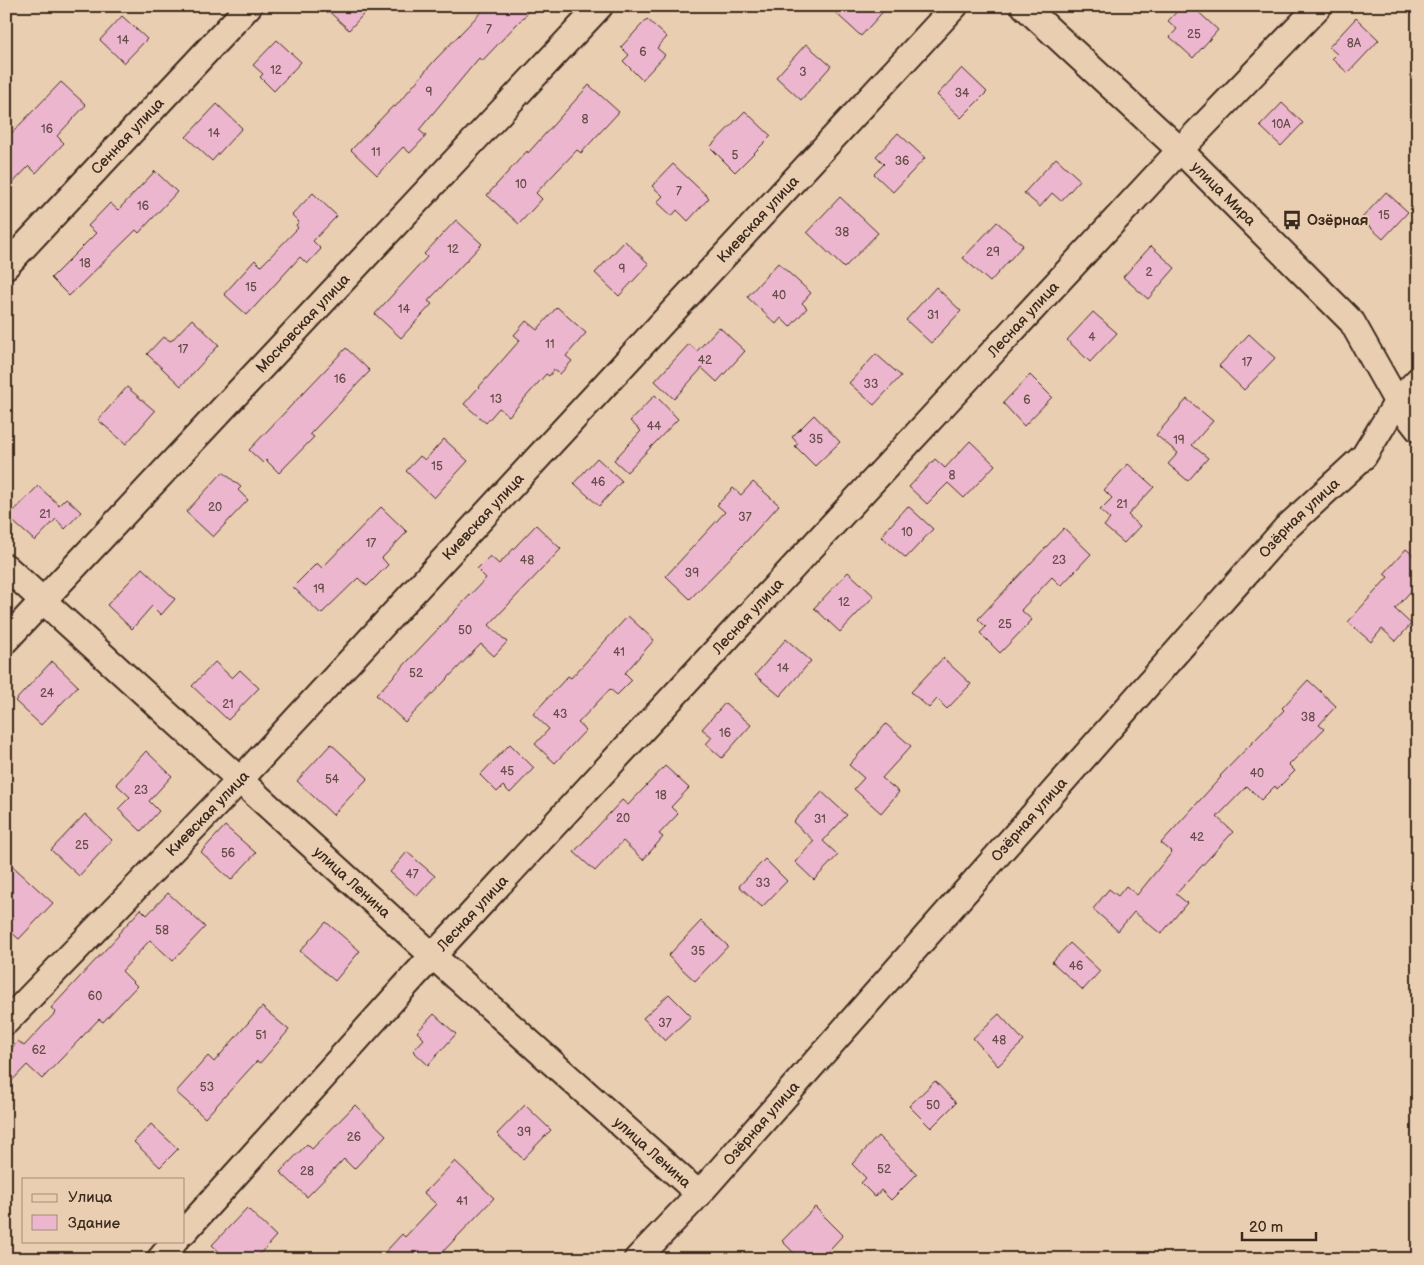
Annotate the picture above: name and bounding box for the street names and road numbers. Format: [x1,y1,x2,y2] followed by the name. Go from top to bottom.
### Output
[87,93,168,178] street label: Сенная улица
[1187,157,1260,230] street label: улица Мира
[713,172,803,267] street label: Киевская улица
[252,270,354,377] street label: Московская улица
[983,277,1063,362] street label: Лесная улица
[438,469,528,564] street label: Киевская улица
[1255,474,1344,562] street label: Озёрная улица
[707,574,788,659] street label: Лесная улица
[162,767,253,860] street label: Киевская улица
[987,773,1071,866] street label: Озёрная улица
[309,842,395,922] street label: улица Ленина
[432,871,512,956] street label: Лесная улица
[719,1077,804,1169] street label: Озёрная улица
[610,1113,695,1192] street label: улица Ленина

